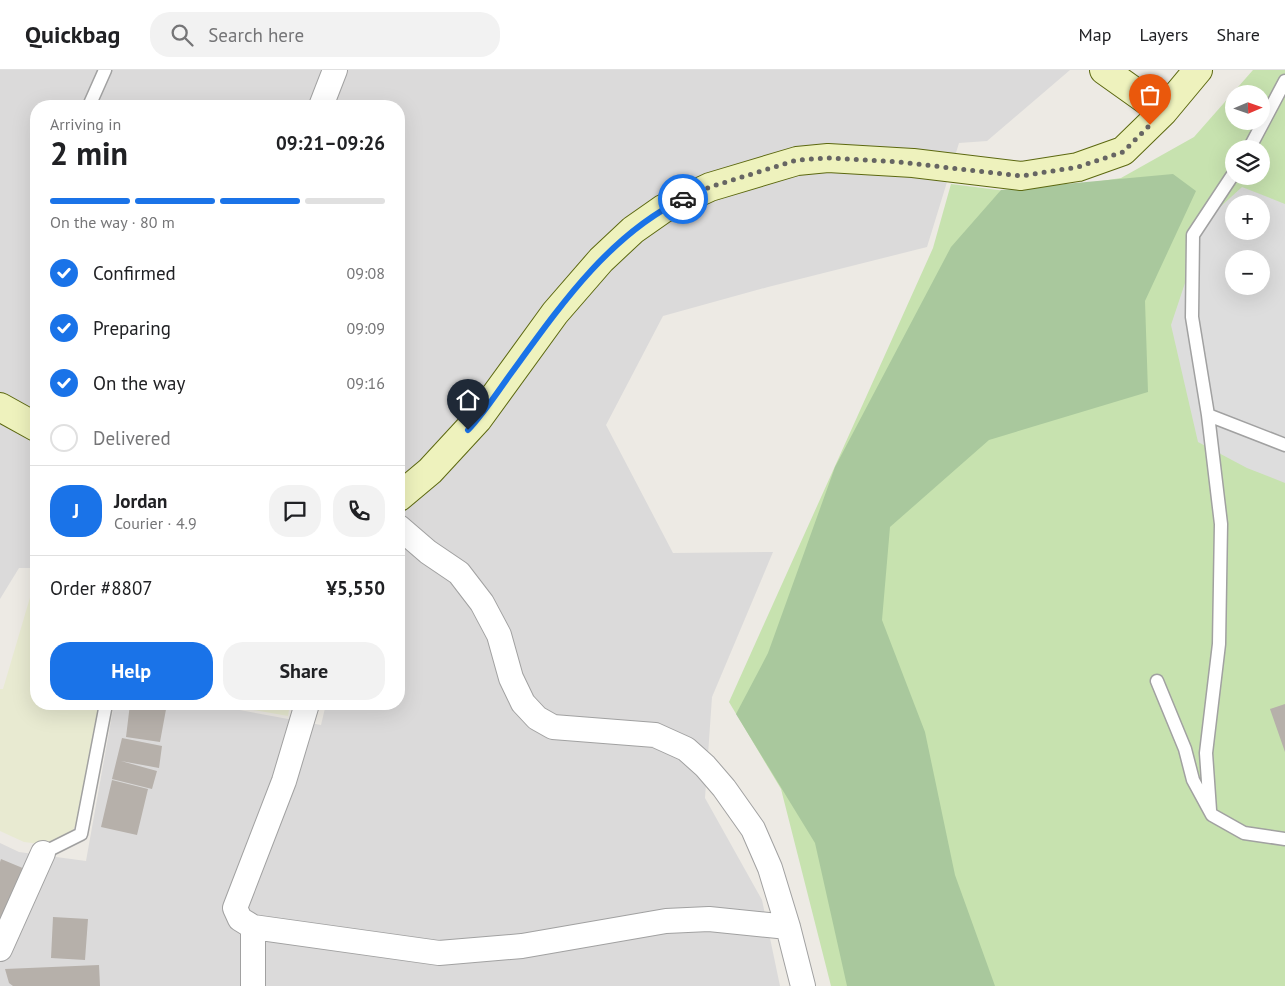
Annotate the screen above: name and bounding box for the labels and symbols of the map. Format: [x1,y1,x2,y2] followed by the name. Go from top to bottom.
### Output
[1129,74,1171,125] pin
[1225,85,1270,130] north arrow
[658,174,708,224] courier
[447,379,489,430] pin

